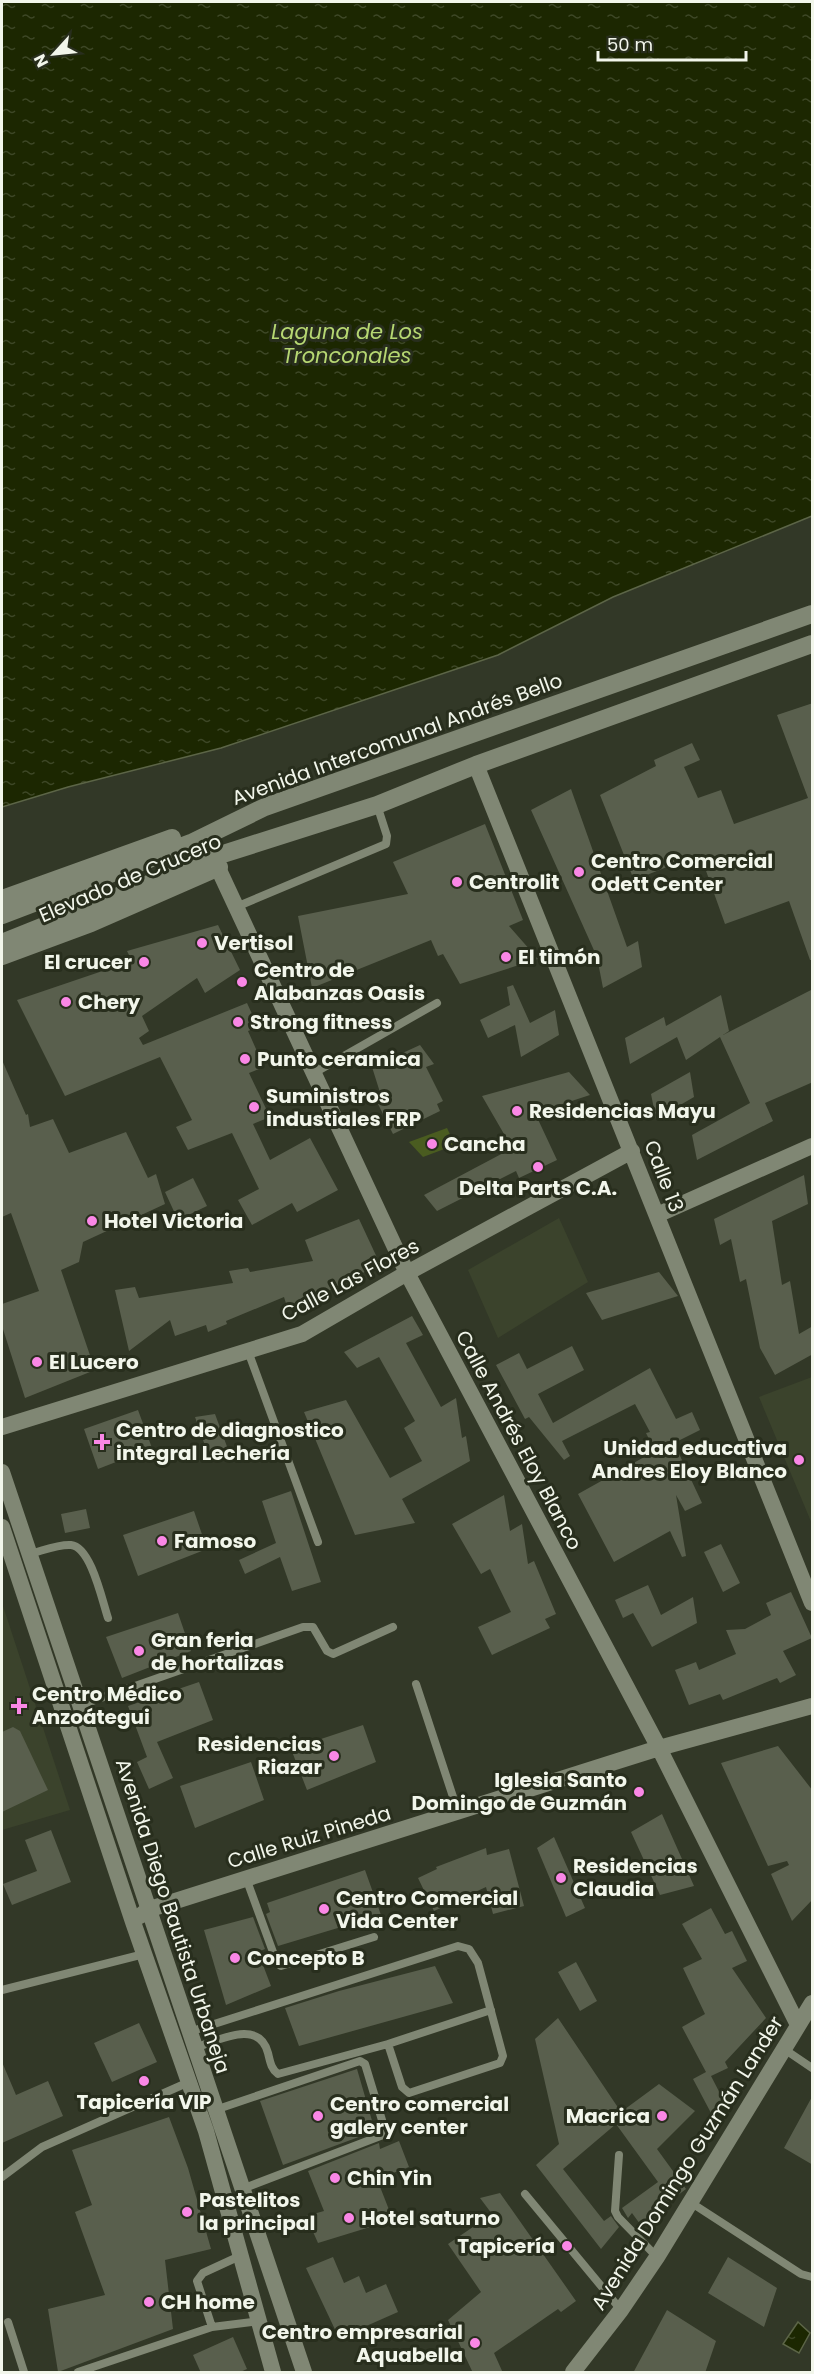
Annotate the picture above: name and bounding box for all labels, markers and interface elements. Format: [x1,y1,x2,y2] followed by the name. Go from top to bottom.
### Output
[24,24,84,84] north arrow
[598,24,746,62] scale bar
[607,32,653,57] text: 50 m
[28,50,54,71] text: N
[271,317,423,370] water label: Laguna de Los Tronconales
[228,666,566,812] street label: Avenida Intercomunal Andrés Bello
[34,827,226,929] street label: Elevado de Crucero
[591,847,773,898] place label: Centro Comercial Odett Center
[572,865,586,879] marker: Centro Comercial Odett Center
[469,868,559,896] place label: Centrolit
[450,875,464,889] marker: Centrolit
[214,929,293,957] place label: Vertisol
[195,936,209,950] marker: Vertisol
[518,943,600,971] place label: El timón
[44,948,132,976] place label: El crucer
[499,950,513,964] marker: El timón
[137,955,151,969] marker: El crucer
[254,956,425,1007] place label: Centro de Alabanzas Oasis
[235,975,249,989] marker: Centro de Alabanzas Oasis
[78,988,141,1016] place label: Chery
[59,995,73,1009] marker: Chery
[250,1008,392,1036] place label: Strong fitness
[231,1015,245,1029] marker: Strong fitness
[257,1045,421,1073] place label: Punto ceramica
[238,1052,252,1066] marker: Punto ceramica
[266,1082,421,1133] place label: Suministros industiales FRP
[529,1097,716,1125] place label: Residencias Mayu
[247,1100,261,1114] marker: Suministros industiales FRP
[510,1104,524,1118] marker: Residencias Mayu
[444,1130,525,1158] place label: Cancha
[638,1136,690,1216] street label: Calle 13
[425,1137,439,1151] marker: Cancha
[531,1160,545,1174] marker: Delta Parts C.A.
[459,1174,617,1202] place label: Delta Parts C.A.
[104,1207,243,1235] place label: Hotel Victoria
[85,1214,99,1228] marker: Hotel Victoria
[276,1232,424,1328] street label: Calle Las Flores
[449,1325,589,1555] street label: Calle Andrés Eloy Blanco
[49,1348,139,1376] place label: El Lucero
[30,1355,44,1369] marker: El Lucero
[116,1416,344,1467] place label: Centro de diagnostico integral Lechería
[93,1433,111,1451] marker: Centro de diagnostico integral Lechería
[592,1434,787,1485] place label: Unidad educativa Andres Eloy Blanco
[792,1453,806,1467] marker: Unidad educativa Andres Eloy Blanco
[174,1527,257,1555] place label: Famoso
[155,1534,169,1548] marker: Famoso
[151,1626,284,1677] place label: Gran feria de hortalizas
[132,1644,146,1658] marker: Gran feria de hortalizas
[32,1680,182,1731] place label: Centro Médico Anzoátegui
[10,1697,28,1715] marker: Centro Médico Anzoátegui
[197,1730,322,1781] place label: Residencias Riazar
[327,1749,341,1763] marker: Residencias Riazar
[109,1755,237,2077] street label: Avenida Diego Bautista Urbaneja
[412,1766,627,1817] place label: Iglesia Santo Domingo de Guzmán
[632,1785,646,1799] marker: Iglesia Santo Domingo de Guzmán
[224,1799,394,1875] street label: Calle Ruiz Pineda
[573,1852,698,1903] place label: Residencias Claudia
[554,1871,568,1885] marker: Residencias Claudia
[336,1884,518,1935] place label: Centro Comercial Vida Center
[317,1902,331,1916] marker: Centro Comercial Vida Center
[247,1944,365,1972] place label: Concepto B
[228,1951,242,1965] marker: Concepto B
[584,2010,790,2316] street label: Avenida Domingo Guzmán Lander
[137,2074,151,2088] marker: Tapicería VIP
[76,2088,212,2116] place label: Tapicería VIP
[330,2090,509,2141] place label: Centro comercial galery center
[566,2102,650,2130] place label: Macrica
[311,2109,325,2123] marker: Centro comercial galery center
[655,2109,669,2123] marker: Macrica
[347,2164,432,2192] place label: Chin Yin
[328,2171,342,2185] marker: Chin Yin
[199,2186,315,2237] place label: Pastelitos la principal
[361,2204,500,2232] place label: Hotel saturno
[180,2205,194,2219] marker: Pastelitos la principal
[342,2211,356,2225] marker: Hotel saturno
[457,2232,555,2260] place label: Tapicería
[560,2239,574,2253] marker: Tapicería
[161,2288,255,2316] place label: CH home
[142,2295,156,2309] marker: CH home
[262,2318,463,2369] place label: Centro empresarial Aquabella
[468,2336,482,2350] marker: Centro empresarial Aquabella

